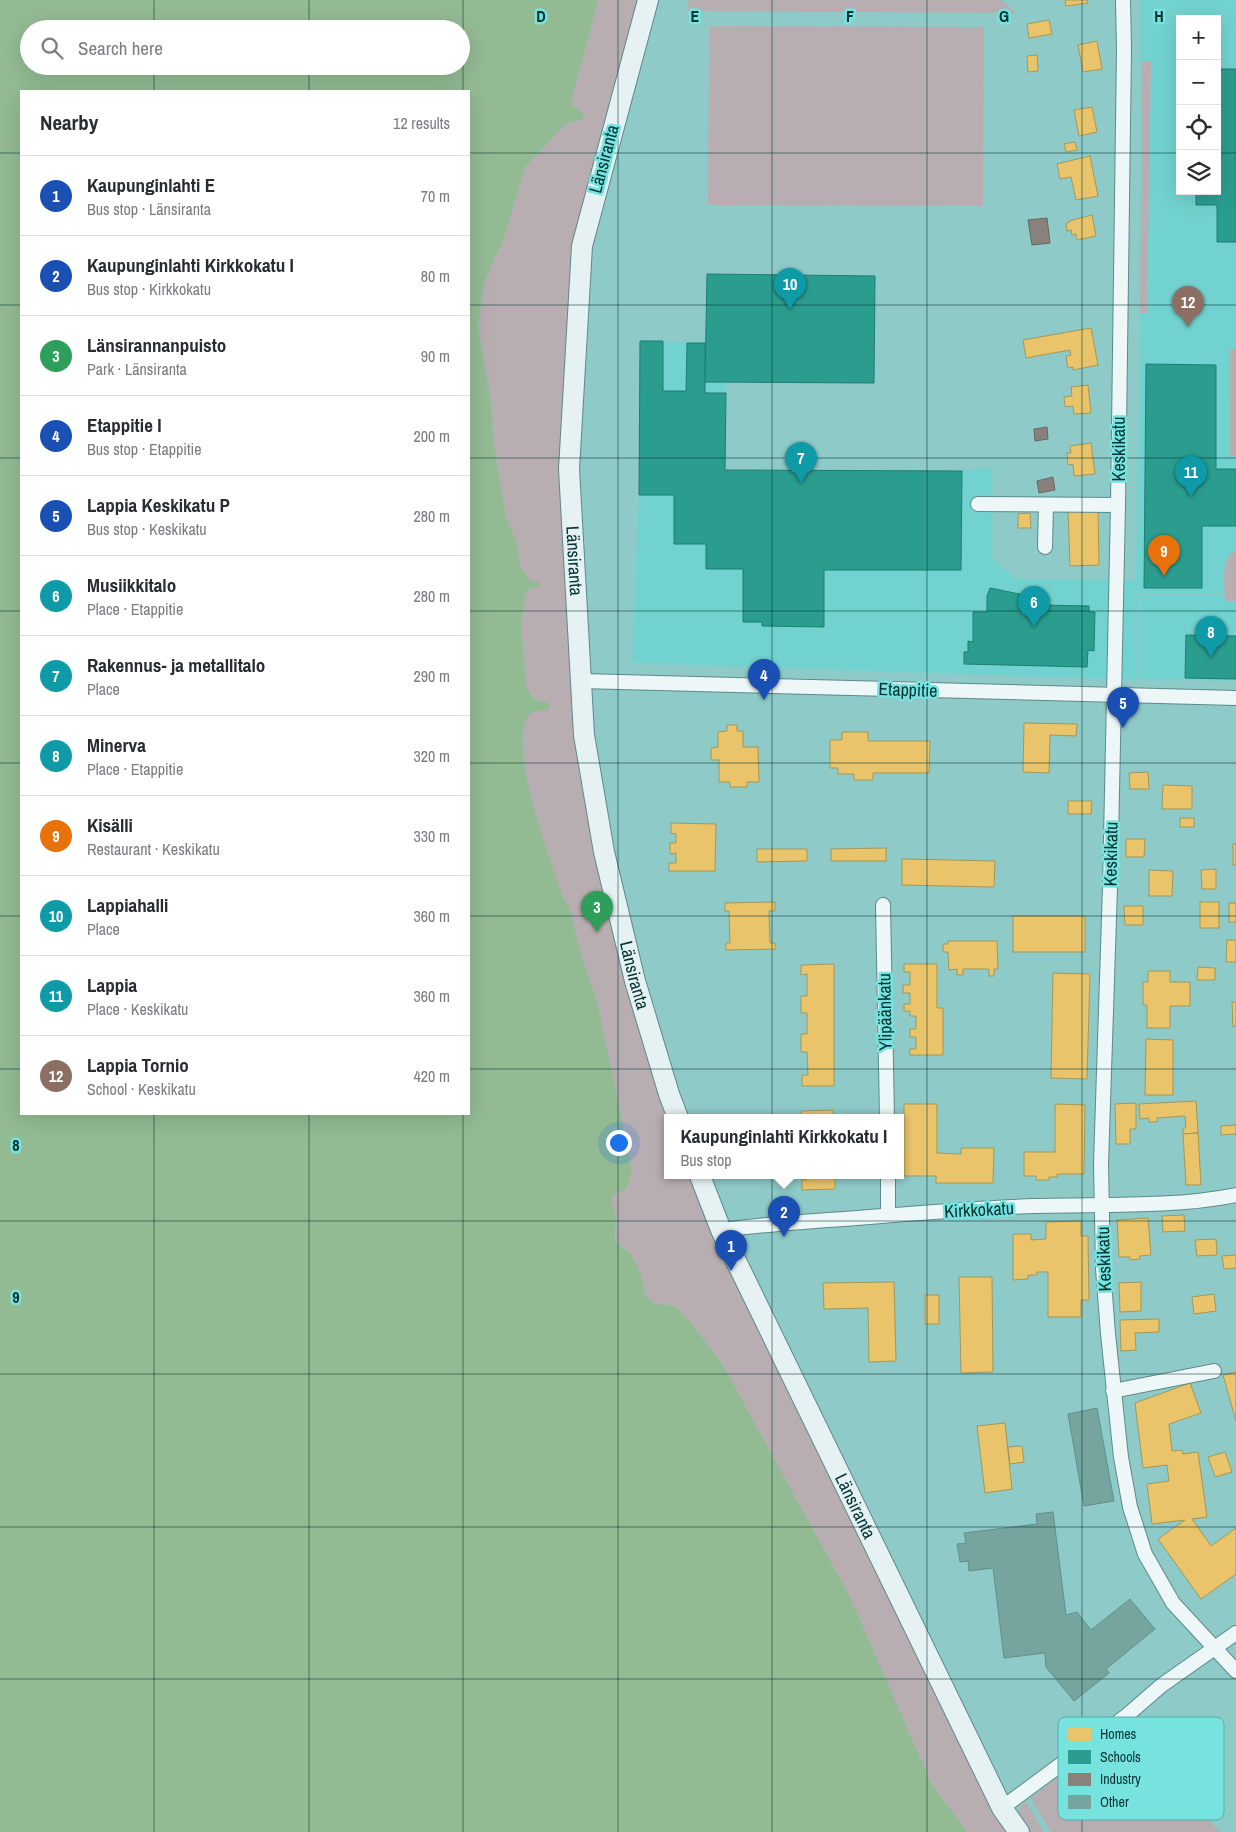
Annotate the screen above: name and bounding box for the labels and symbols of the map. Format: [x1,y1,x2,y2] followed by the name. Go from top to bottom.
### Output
[536,5,546,27] text: D
[691,5,700,27] text: E
[846,5,854,27] text: F
[999,5,1009,27] text: G
[1154,5,1164,27] text: H
[582,122,625,196] street label: Länsiranta
[774,268,806,309] pin: 10
[1172,286,1204,327] pin: 12
[1106,417,1131,481] street label: Keskikatu
[785,442,817,483] pin: 7
[1175,456,1207,497] pin: 11
[560,525,589,596] street label: Länsiranta
[1148,535,1180,576] pin: 9
[1018,586,1050,627] pin: 6
[1195,616,1227,657] pin: 8
[748,659,780,700] pin: 4
[878,676,938,703] street label: Etappitie
[1107,687,1139,728] pin: 5
[1097,821,1124,887] street label: Keskikatu
[581,891,613,932] pin: 3
[614,938,656,1012] street label: Länsiranta
[871,973,898,1051] street label: Ylipäänkatu
[606,1130,632,1156] your location
[12,1134,20,1156] text: 8
[944,1195,1014,1224] street label: Kirkkokatu
[768,1196,800,1237] pin: 2
[1090,1226,1117,1292] street label: Keskikatu
[715,1230,747,1271] pin: 1
[12,1286,20,1308] text: 9
[829,1469,882,1543] street label: Länsiranta
[1058,1717,1224,1820] legend
[1100,1725,1137,1743] text: Homes
[1100,1748,1141,1766] text: Schools
[1100,1770,1141,1788] text: Industry
[1100,1793,1129,1811] text: Other

